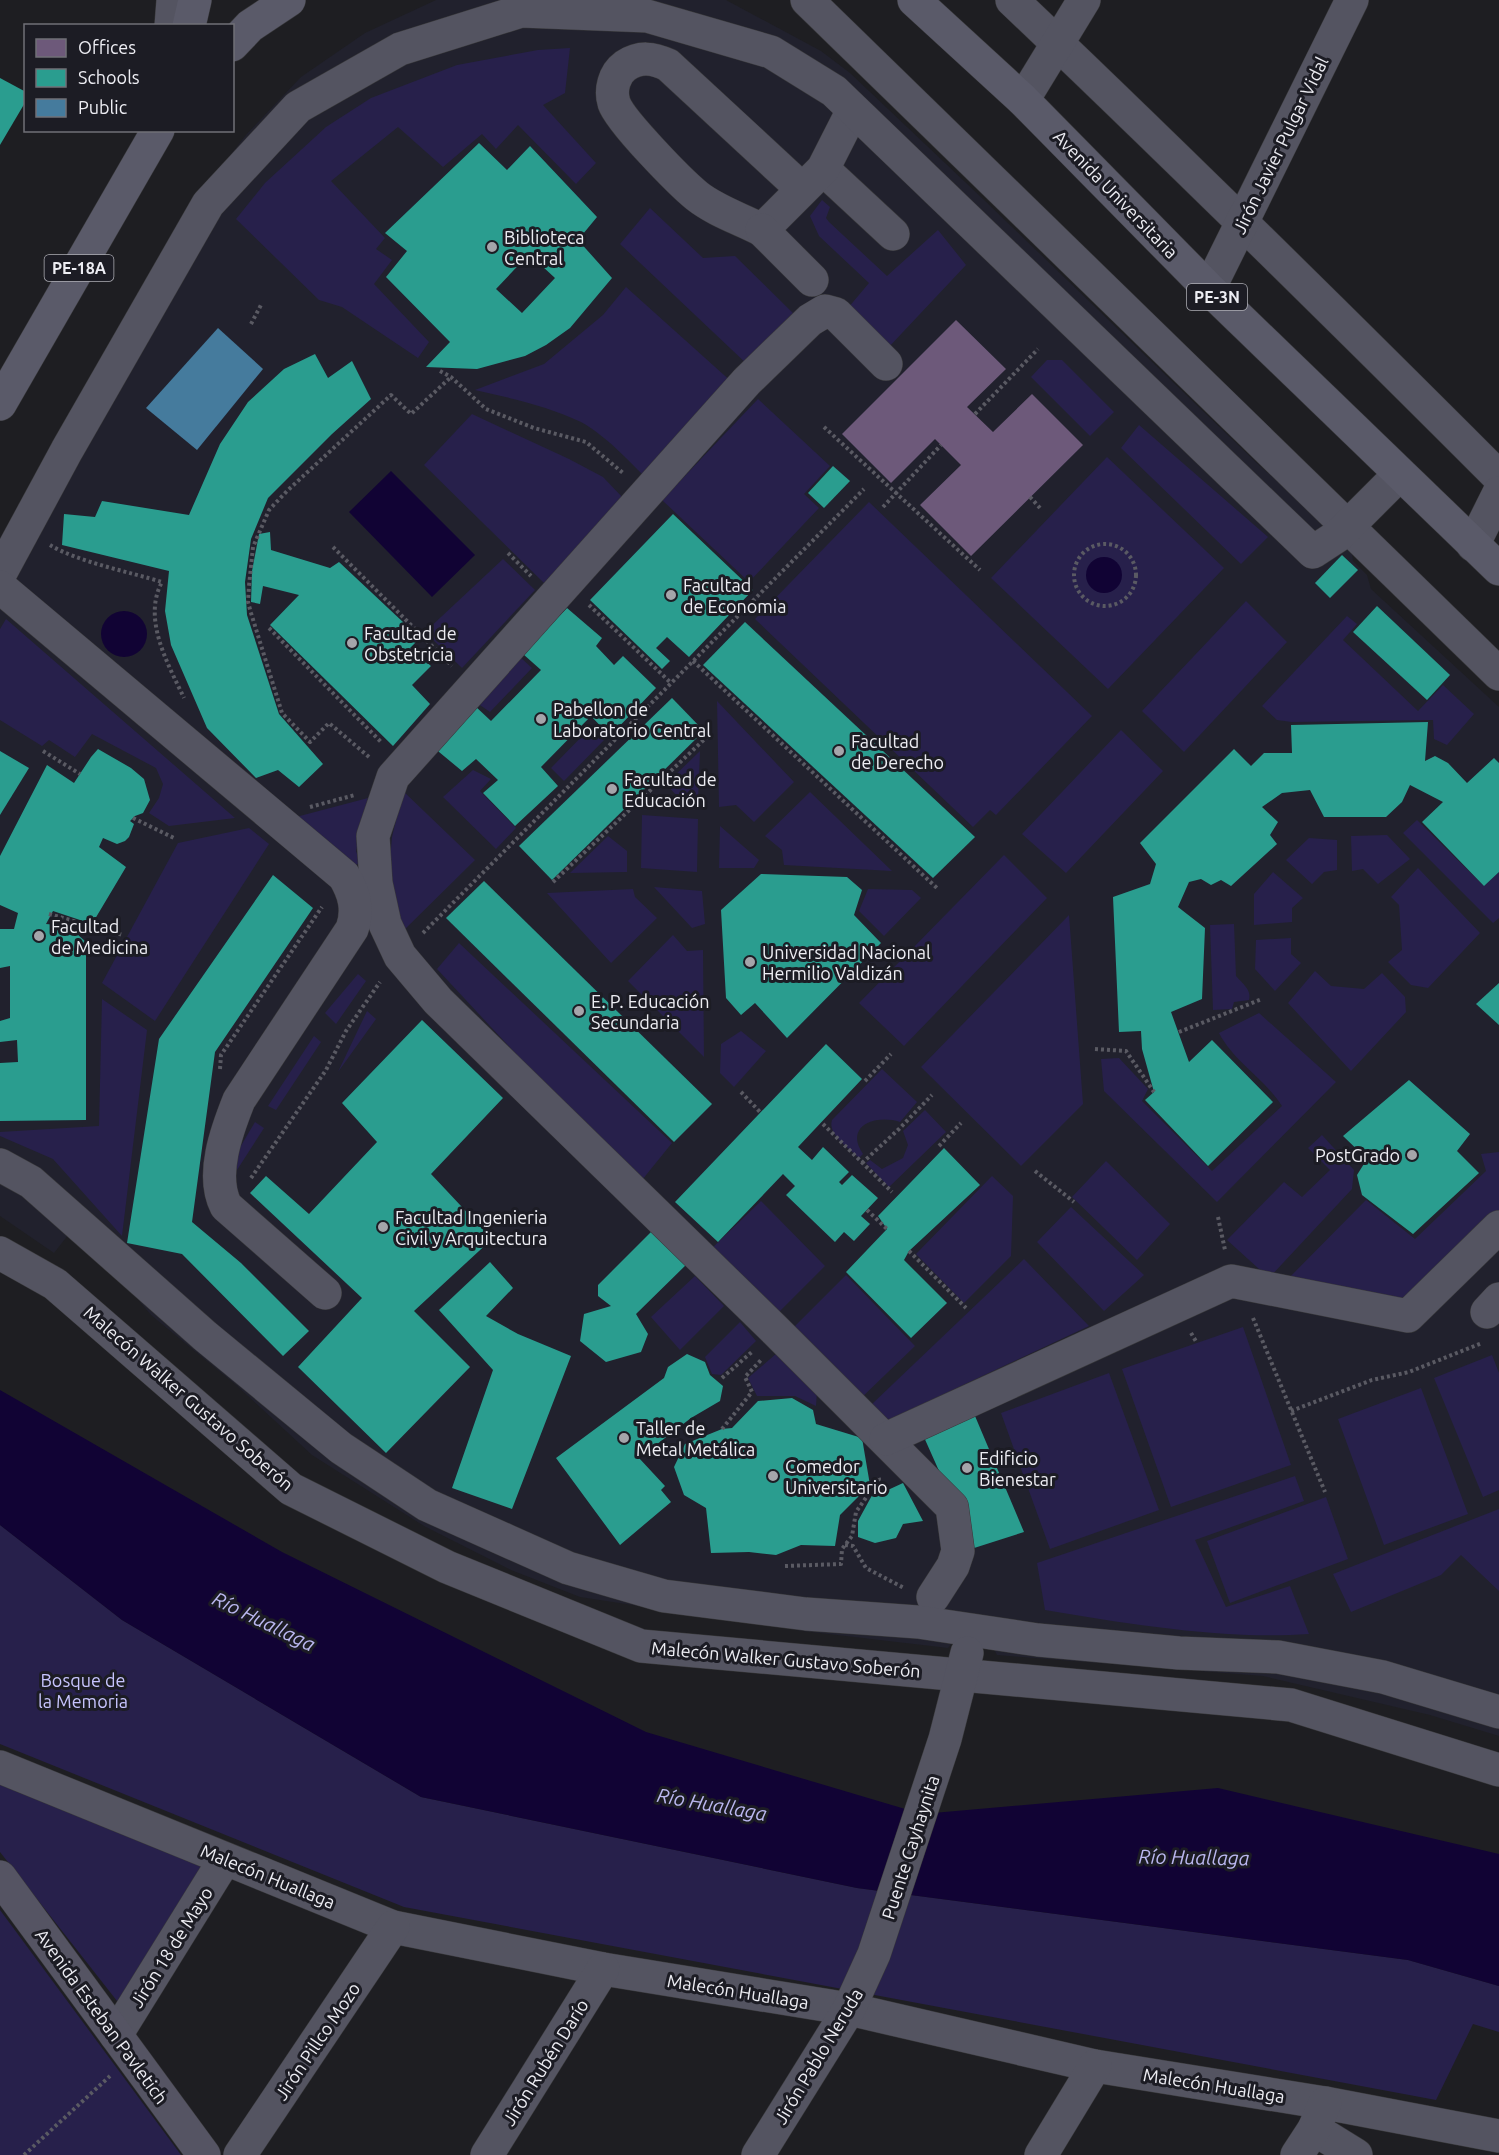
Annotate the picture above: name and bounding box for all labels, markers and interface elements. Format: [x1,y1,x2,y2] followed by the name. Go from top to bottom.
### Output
[24,24,234,132] legend
[78,37,136,57] text: Offices
[1228,53,1332,237] street label: Jirón Javier Pulgar Vidal
[78,67,140,87] text: Schools
[78,97,127,117] text: Public
[1050,126,1182,262] street label: Avenida Universitaria
[504,227,585,268] place label: Biblioteca Central
[485,240,499,254] marker: Biblioteca Central
[44,255,113,281] road number: PE-18A
[1187,284,1247,310] road number: PE-3N
[683,575,786,616] place label: Facultad de Economia
[664,588,678,602] marker: Facultad de Economia
[364,623,457,664] place label: Facultad de Obstetricia
[345,636,359,650] marker: Facultad de Obstetricia
[553,699,711,740] place label: Pabellon de Laboratorio Central
[534,712,548,726] marker: Pabellon de Laboratorio Central
[851,731,944,772] place label: Facultad de Derecho
[832,744,846,758] marker: Facultad de Derecho
[624,769,717,810] place label: Facultad de Educación
[605,782,619,796] marker: Facultad de Educación
[51,916,148,957] place label: Facultad de Medicina
[32,929,46,943] marker: Facultad de Medicina
[762,942,931,983] place label: Universidad Nacional Hermilio Valdizán
[743,955,757,969] marker: Universidad Nacional Hermilio Valdizán
[591,991,710,1032] place label: E. P. Educación Secundaria
[572,1004,586,1018] marker: E. P. Educación Secundaria
[1315,1145,1400,1165] place label: PostGrado
[1405,1148,1419,1162] marker: PostGrado
[395,1207,548,1248] place label: Facultad Ingenieria Civil y Arquitectura
[376,1220,390,1234] marker: Facultad Ingenieria Civil y Arquitectura
[80,1302,298,1494] street label: Malecón Walker Gustavo Soberón
[636,1418,755,1459] place label: Taller de Metal Metálica
[617,1431,631,1445] marker: Taller de Metal Metálica
[979,1448,1056,1489] place label: Edificio Bienestar
[785,1456,888,1497] place label: Comedor Universitario
[960,1461,974,1475] marker: Edificio Bienestar
[766,1469,780,1483] marker: Comedor Universitario
[209,1586,319,1656] water label: Río Huallaga
[650,1637,922,1681] street label: Malecón Walker Gustavo Soberón
[38,1670,128,1711] park label: Bosque de la Memoria
[877,1772,943,1922] street label: Puente Cayhaynita
[655,1783,769,1825] water label: Río Huallaga
[198,1840,338,1912] street label: Malecón Huallaga
[1138,1845,1250,1869] water label: Río Huallaga
[126,1883,216,2011] street label: Jirón 18 de Mayo
[32,1925,172,2107] street label: Avenida Esteban Pavletich
[666,1970,810,2012] street label: Malecón Huallaga
[270,1979,364,2103] street label: Jirón Pillco Mozo
[770,1985,866,2127] street label: Jirón Pablo Neruda
[498,1995,592,2129] street label: Jirón Rubén Darío
[1142,2064,1286,2106] street label: Malecón Huallaga

